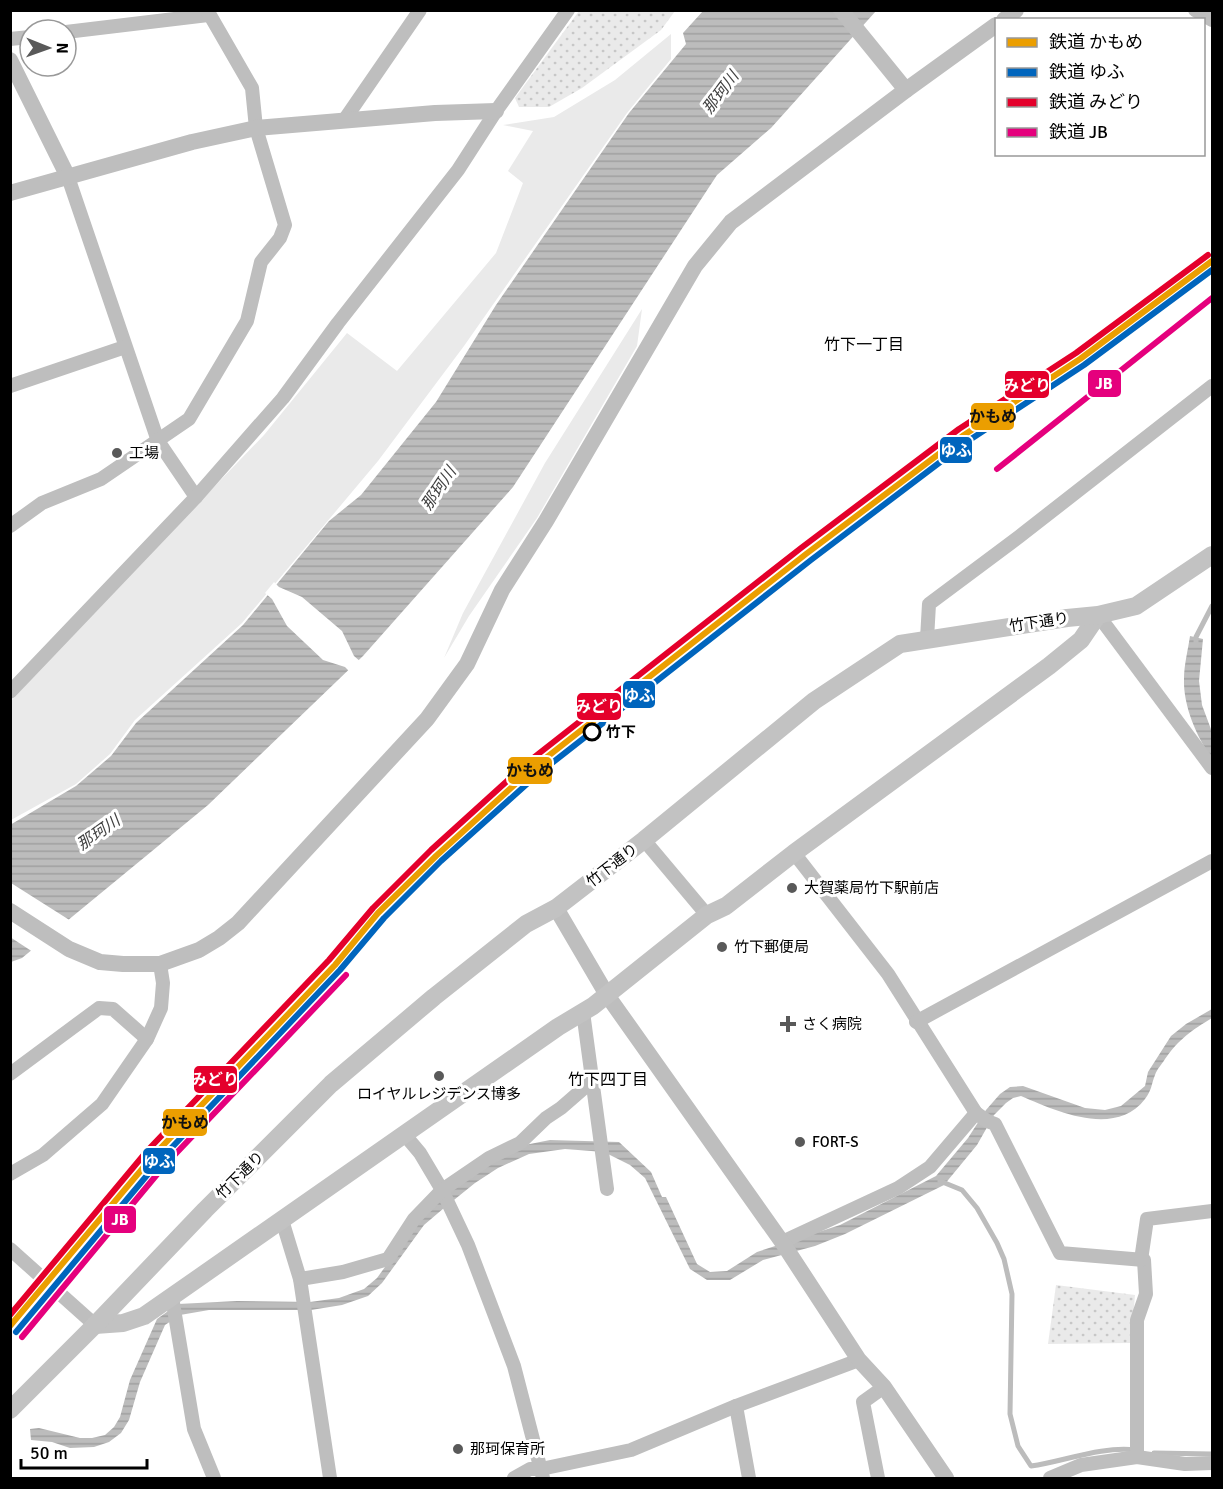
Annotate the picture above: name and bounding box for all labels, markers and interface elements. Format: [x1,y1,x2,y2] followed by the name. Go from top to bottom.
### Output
[18,18,78,78] north arrow
[995,18,1205,156] legend
[1049,31,1143,53] text: 鉄道 かもめ
[52,43,72,54] text: N
[1049,61,1125,83] text: 鉄道 ゆふ
[698,66,744,118] water label: 那珂川
[1049,91,1143,113] text: 鉄道 みどり
[1049,121,1108,143] text: 鉄道 JB
[824,335,904,355] district label: 竹下一丁目
[1087,369,1122,398] line badge: JB
[1004,370,1050,399] line badge: みどり
[1095,374,1113,394] text: JB
[1003,376,1051,396] text: みどり
[970,402,1015,431] line badge: かもめ
[969,407,1017,427] text: かもめ
[939,436,973,464] line badge: ゆふ
[940,441,972,461] text: ゆふ
[129,444,159,462] place label: 工場
[110,446,124,460] marker: 工場
[417,461,462,514] water label: 那珂川
[1008,609,1070,635] street label: 竹下通り
[622,680,656,709] line badge: ゆふ
[623,686,655,706] text: ゆふ
[576,692,622,721] line badge: みどり
[575,697,623,717] text: みどり
[583,723,601,741] marker: 竹下
[606,723,636,741] place label: 竹下
[507,756,553,785] line badge: かもめ
[506,761,554,781] text: かもめ
[73,810,126,855] water label: 那珂川
[583,839,641,891] street label: 竹下通り
[804,879,939,897] place label: 大賀薬局竹下駅前店
[785,881,799,895] marker: 大賀薬局竹下駅前店
[734,938,809,956] place label: 竹下郵便局
[715,940,729,954] marker: 竹下郵便局
[779,1015,797,1033] marker: さく病院
[802,1015,862,1033] place label: さく病院
[193,1065,238,1094] line badge: みどり
[432,1069,446,1083] marker: ロイヤルレジデンス博多
[191,1070,239,1090] text: みどり
[568,1070,648,1090] district label: 竹下四丁目
[357,1085,521,1103] place label: ロイヤルレジデンス博多
[162,1108,208,1137] line badge: かもめ
[161,1113,209,1133] text: かもめ
[812,1133,859,1151] place label: FORT-S
[793,1135,807,1149] marker: FORT-S
[142,1147,176,1175] line badge: ゆふ
[212,1147,268,1203] street label: 竹下通り
[143,1152,175,1172] text: ゆふ
[103,1205,137,1234] line badge: JB
[111,1210,129,1230] text: JB
[21,1432,147,1470] scale bar
[470,1440,545,1458] place label: 那珂保育所
[30,1442,68,1464] text: 50 m
[451,1442,465,1456] marker: 那珂保育所

